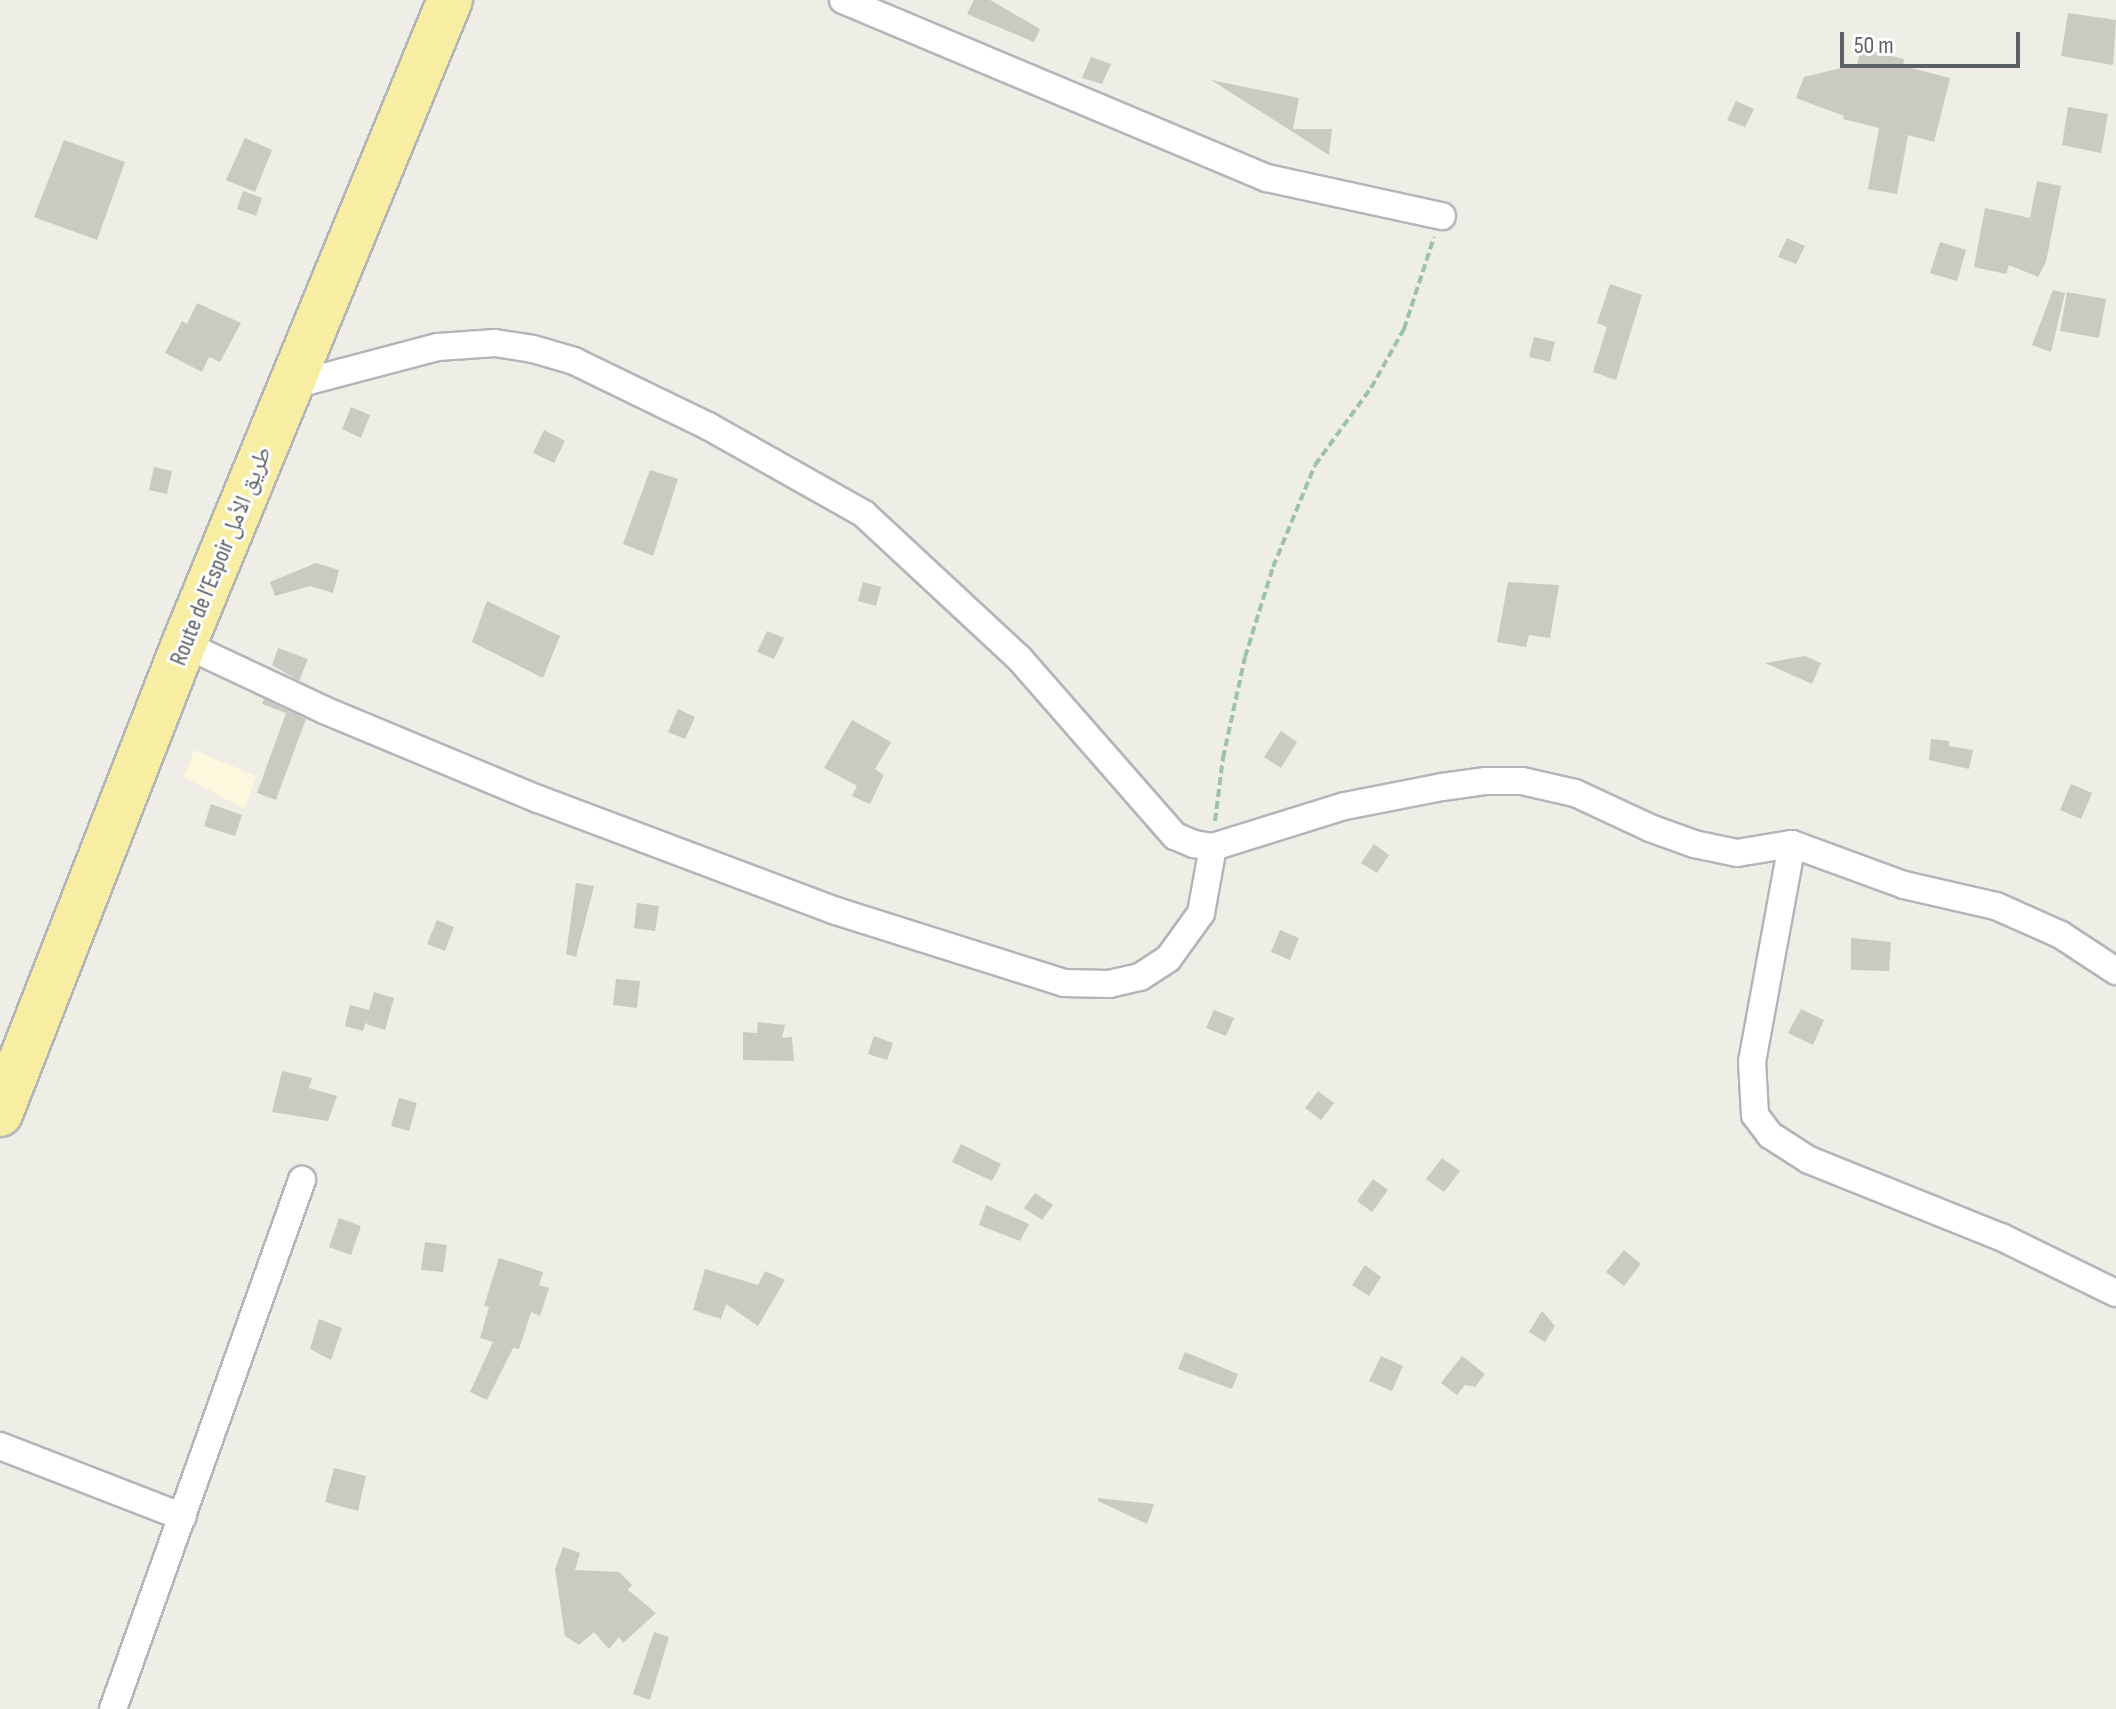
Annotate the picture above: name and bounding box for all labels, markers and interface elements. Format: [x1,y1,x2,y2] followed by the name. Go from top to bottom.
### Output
[1844,16,2024,66] scale bar
[1854,31,1894,60] text: 50 m
[164,442,278,670] street label: Route de l’Espoir طريق الأمل

